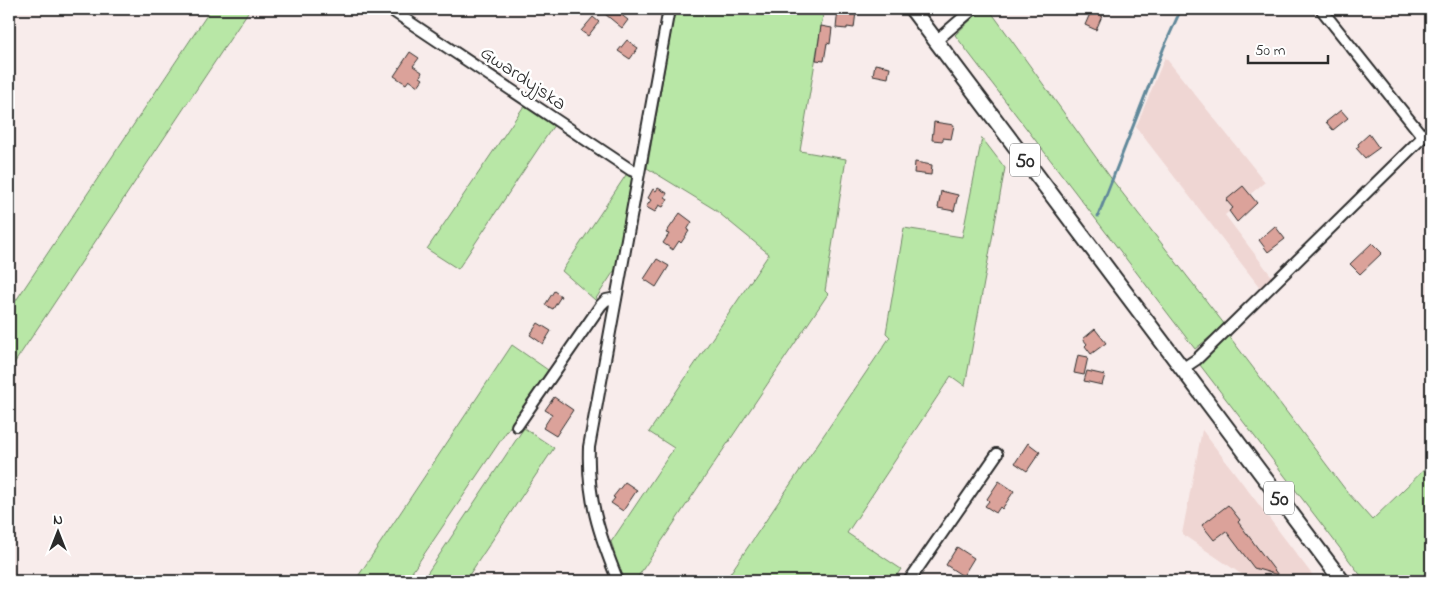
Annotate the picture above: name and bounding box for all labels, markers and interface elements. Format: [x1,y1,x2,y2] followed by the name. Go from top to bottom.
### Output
[1248,32,1328,64] scale bar
[474,39,572,119] street label: Gwardyjska
[1255,40,1286,62] text: 50 m
[1010,144,1040,176] road number: 50
[1264,482,1294,514] road number: 50
[32,508,82,558] north arrow
[53,510,63,531] text: N

